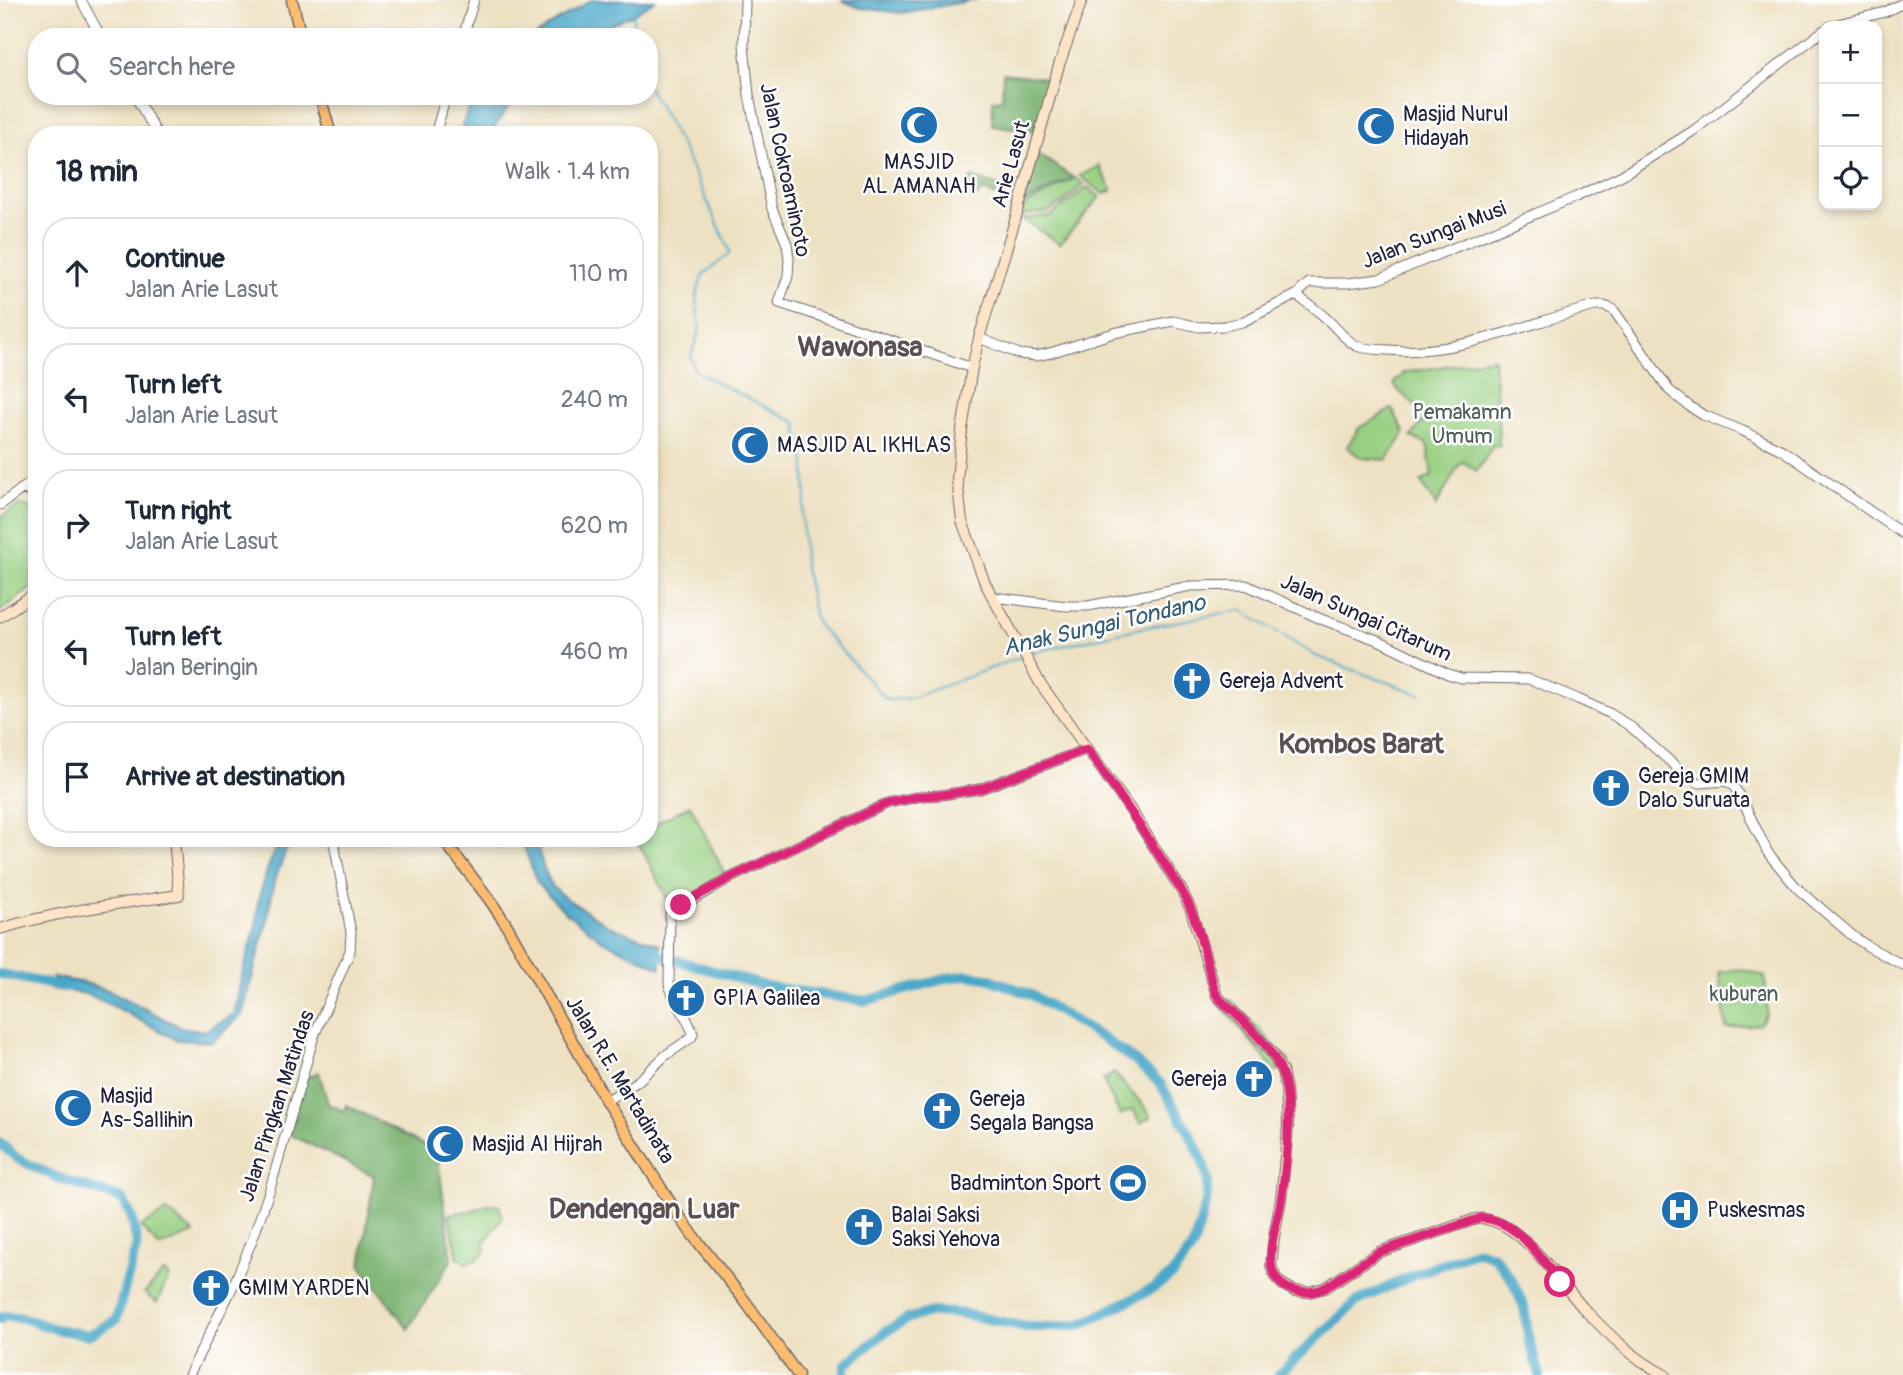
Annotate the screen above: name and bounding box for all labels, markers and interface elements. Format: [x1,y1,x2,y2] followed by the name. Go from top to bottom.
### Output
[1819,21,1882,210] map controls
[1819,21,1882,84] button: +
[28,28,658,105] search box
[52,48,90,86] icon: search
[108,51,235,83] text: Search here
[753,81,817,259] street label: Jalan Cokroaminoto
[1819,84,1882,147] button: −
[1403,101,1509,152] place label: Masjid Nurul Hidayah
[898,104,940,146] mosque icon: MASJID AL AMANAH
[1355,105,1397,147] mosque icon: Masjid Nurul Hidayah
[986,117,1036,211] street label: Arie Lasut
[1819,147,1882,210] button: locate
[862,149,976,200] place label: MASJID AL AMANAH
[56,153,138,190] text: 18 min
[505,157,630,186] text: Walk · 1.4 km
[1358,195,1510,275] street label: Jalan Sungai Musi
[125,243,225,275] text: Continue
[58,254,96,292] icon: ahead
[569,259,628,288] text: 110 m
[125,275,278,304] text: Jalan Arie Lasut
[798,330,923,365] district label: Wawonasa
[125,369,221,401] text: Turn left
[58,380,96,418] icon: left
[561,385,628,414] text: 240 m
[1412,399,1512,450] park label: Pemakamn Umum
[125,401,278,430] text: Jalan Arie Lasut
[729,424,771,466] mosque icon: MASJID AL IKHLAS
[777,432,951,459] place label: MASJID AL IKHLAS
[125,495,231,527] text: Turn right
[58,506,96,544] icon: right
[561,511,628,540] text: 620 m
[125,527,278,556] text: Jalan Arie Lasut
[1276,568,1456,668] street label: Jalan Sungai Citarum
[1000,587,1209,662] water label: Anak Sungai Tondano
[125,621,221,653] text: Turn left
[58,632,96,670] icon: left
[560,637,628,666] text: 460 m
[125,653,258,682] text: Jalan Beringin
[1171,660,1213,702] church icon: Gereja Advent
[1219,668,1344,695] place label: Gereja Advent
[1278,727,1445,762] district label: Kombos Barat
[58,758,96,796] icon: arrive
[125,761,345,793] text: Arrive at destination
[1638,763,1750,814] place label: Gereja GMIM Dalo Suruata
[1590,767,1632,809] church icon: Gereja GMIM Dalo Suruata
[665,889,696,920] route end
[665,977,707,1019] church icon: GPIA Galilea
[1710,981,1778,1008] park label: kuburan
[713,985,820,1012] place label: GPIA Galilea
[559,991,681,1169] street label: Jalan R.E. Martadinata
[233,1006,321,1205] street label: Jalan Pingkan Matindas
[1233,1058,1275,1100] church icon: Gereja
[1171,1066,1227,1093] place label: Gereja
[100,1083,193,1134] place label: Masjid As-Sallihin
[969,1086,1094,1137] place label: Gereja Segala Bangsa
[52,1087,94,1129] mosque icon: Masjid As-Sallihin
[921,1090,963,1132] church icon: Gereja Segala Bangsa
[424,1123,466,1165] mosque icon: Masjid Al Hijrah
[472,1131,602,1158] place label: Masjid Al Hijrah
[1107,1162,1149,1204] sports icon: Badminton Sport
[950,1170,1102,1197] place label: Badminton Sport
[1659,1189,1701,1231] hospital icon: Puskesmas
[549,1192,740,1227] district label: Dendengan Luar
[1707,1197,1805,1224] place label: Puskesmas
[891,1202,1000,1253] place label: Balai Saksi Saksi Yehova
[843,1206,885,1248] church icon: Balai Saksi Saksi Yehova
[1544,1266,1575,1297] route start
[190,1267,232,1309] church icon: GMIM YARDEN
[238,1275,369,1302] place label: GMIM YARDEN

